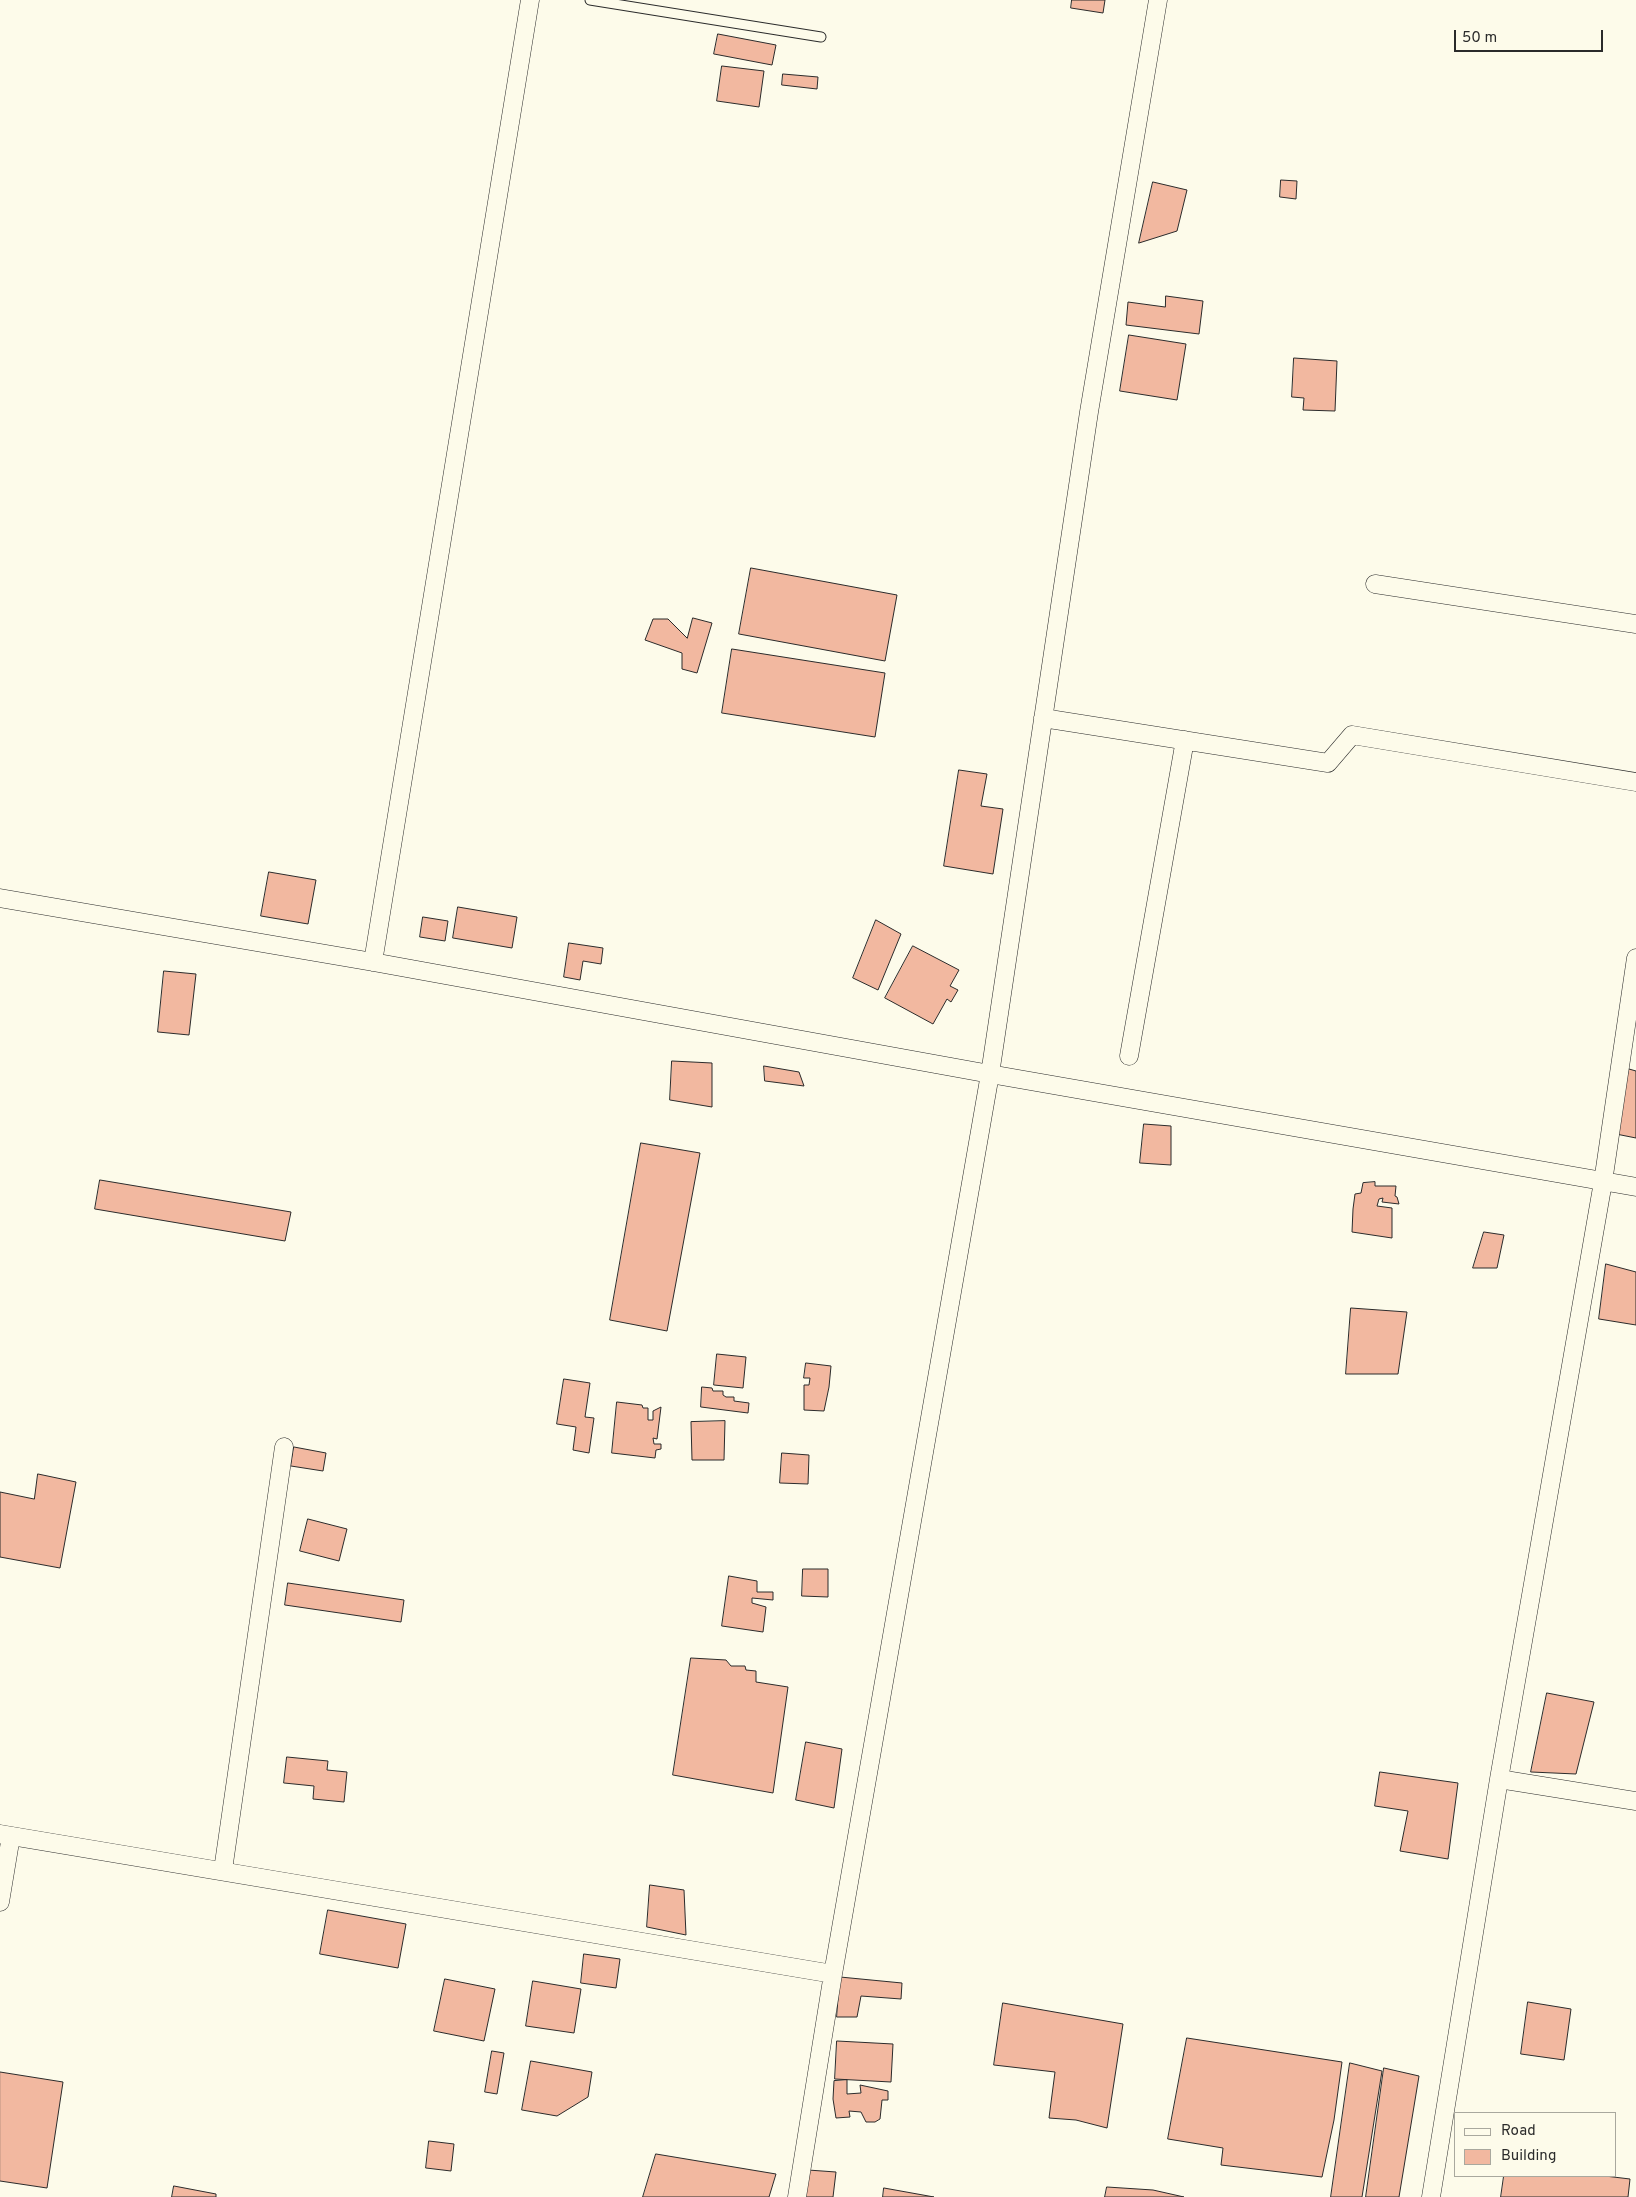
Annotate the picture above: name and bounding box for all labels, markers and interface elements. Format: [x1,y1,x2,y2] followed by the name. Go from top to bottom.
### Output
[1456,20,1605,52] scale bar
[1462,29,1497,48] text: 50 m
[1454,2112,1616,2177] legend
[1501,2122,1536,2141] text: Road
[1501,2147,1556,2166] text: Building

